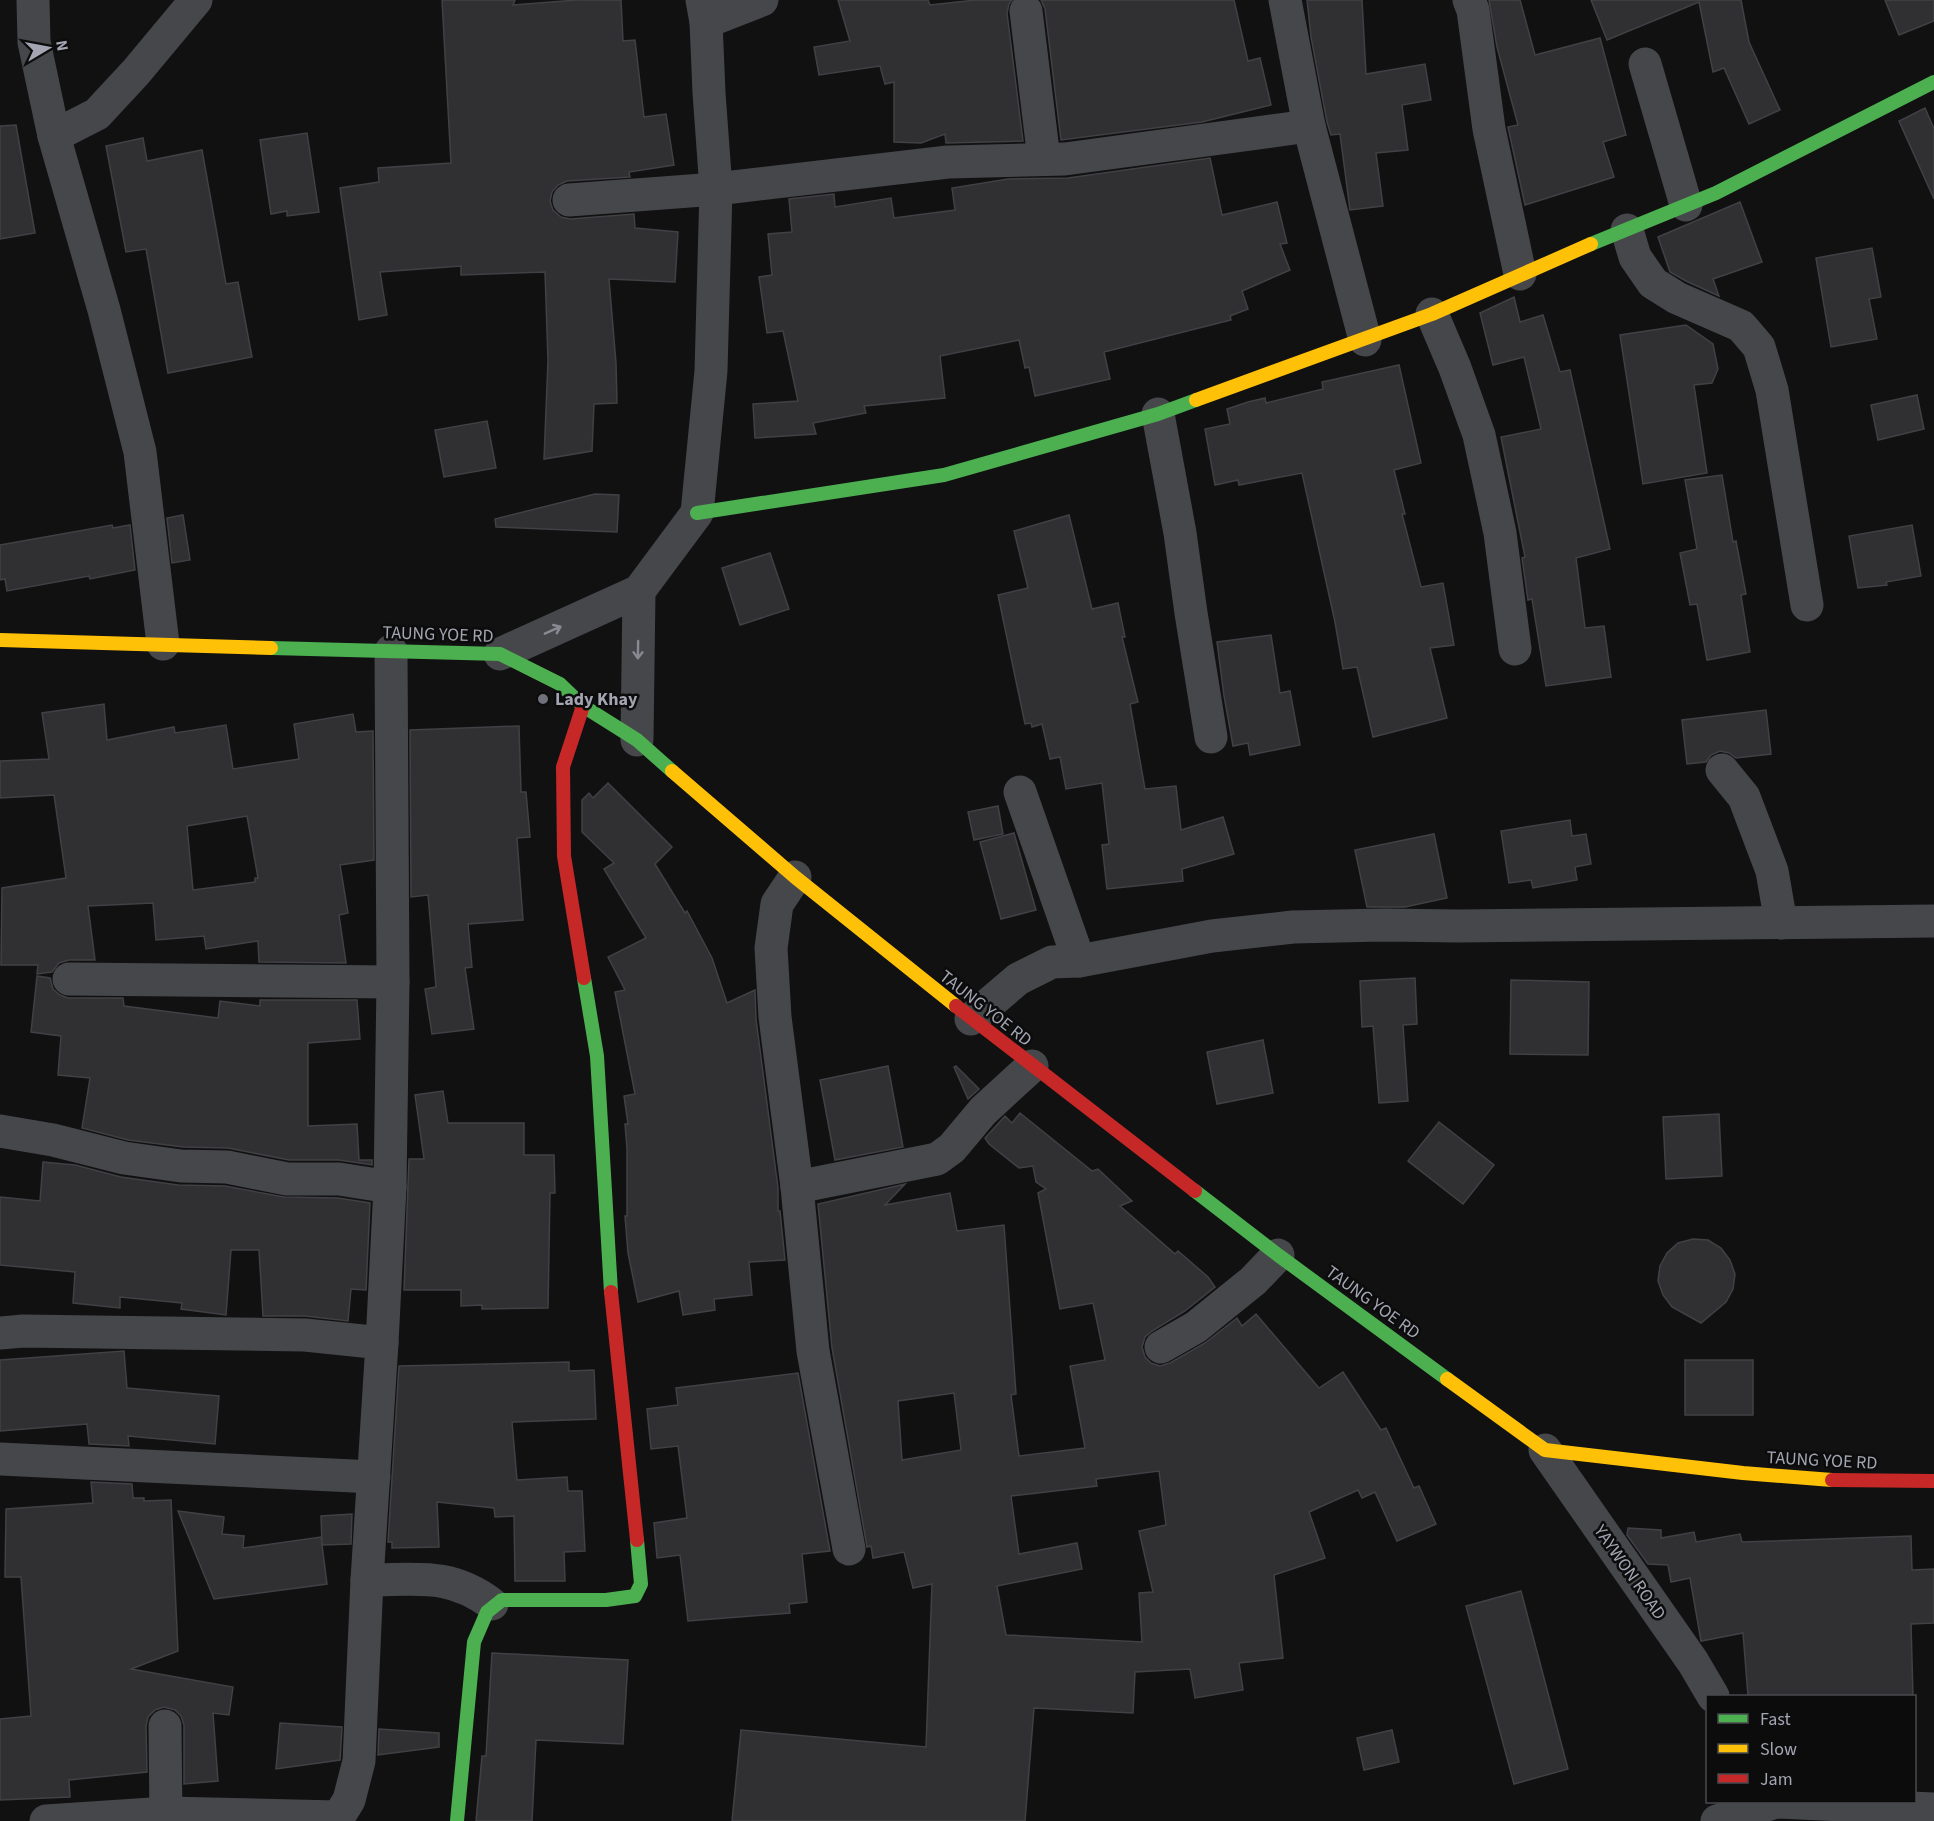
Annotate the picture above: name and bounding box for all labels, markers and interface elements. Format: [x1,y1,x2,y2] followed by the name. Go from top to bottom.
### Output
[18,18,78,78] north arrow
[50,38,74,53] text: N
[382,620,494,649] street label: TAUNG YOE RD
[544,624,562,635] one-way arrow
[632,639,644,659] one-way arrow
[555,687,638,712] place label: Lady Khay
[536,692,550,706] marker: Lady Khay
[934,964,1037,1052] street label: TAUNG YOE RD
[1320,1260,1425,1345] street label: TAUNG YOE RD
[1766,1445,1878,1476] street label: TAUNG YOE RD
[1587,1519,1672,1625] street label: YAYWON ROAD
[1706,1695,1916,1803] legend
[1760,1707,1791,1732] text: Fast
[1760,1737,1797,1762] text: Slow
[1760,1767,1793,1792] text: Jam

